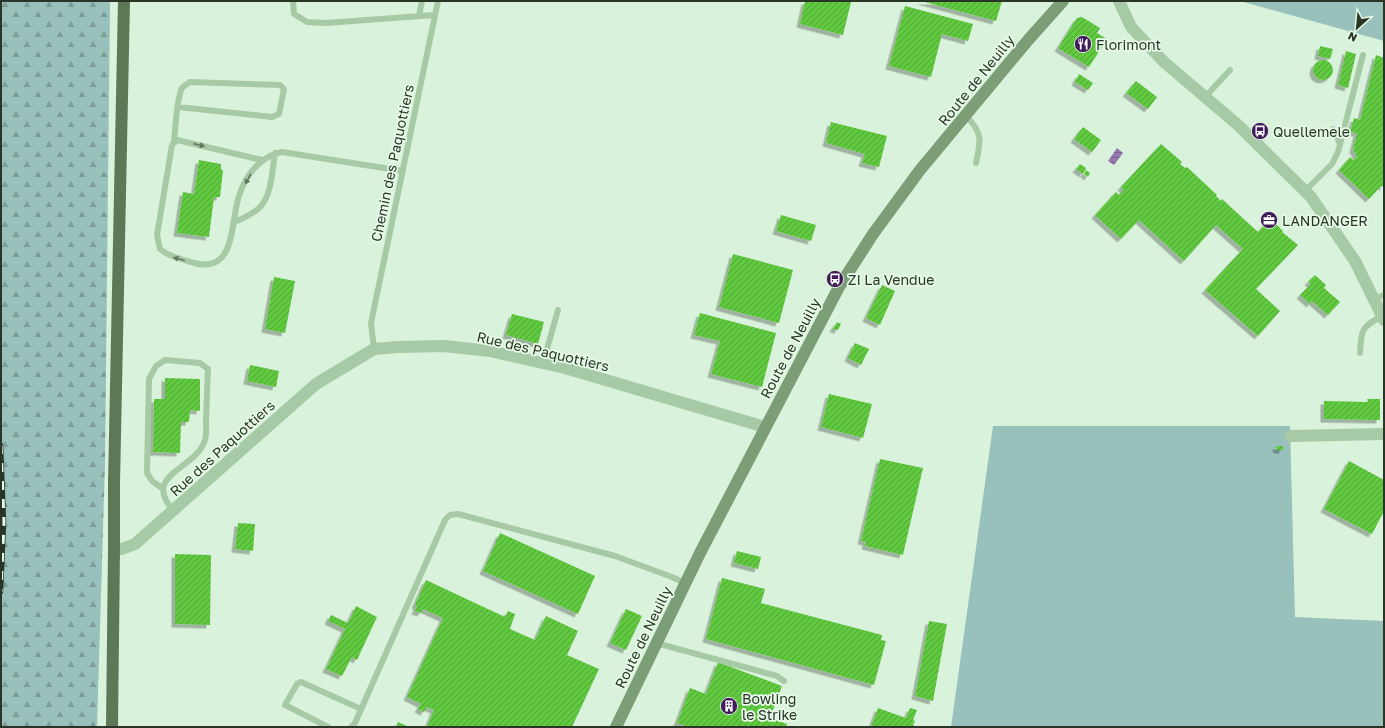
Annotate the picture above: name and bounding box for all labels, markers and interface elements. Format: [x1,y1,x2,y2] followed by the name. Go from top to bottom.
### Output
[1337,8,1377,48] north arrow
[1346,30,1359,45] text: N
[934,31,1018,129] street label: Route de Neuilly
[1073,34,1093,54] restaurant icon: Florimont
[1096,36,1161,53] place label: Florimont
[367,83,417,243] street label: Chemin des Paquottiers
[1250,121,1270,141] bus stop icon: Quellemele
[1273,123,1350,140] place label: Quellemele
[194,142,206,148] one-way arrow
[244,173,251,185] one-way arrow
[1259,210,1279,230] office icon: LANDANGER
[1282,212,1368,229] place label: LANDANGER
[173,256,185,262] one-way arrow
[825,269,845,289] bus stop icon: ZI La Vendue
[848,271,934,288] place label: ZI La Vendue
[756,295,824,401] street label: Route de Neuilly
[475,328,611,374] street label: Rue des Paquottiers
[166,396,278,500] street label: Rue des Paquottiers
[611,583,675,691] street label: Route de Neuilly
[742,690,797,723] place label: Bowling le Strike
[719,696,739,716] building icon: Bowling le Strike

